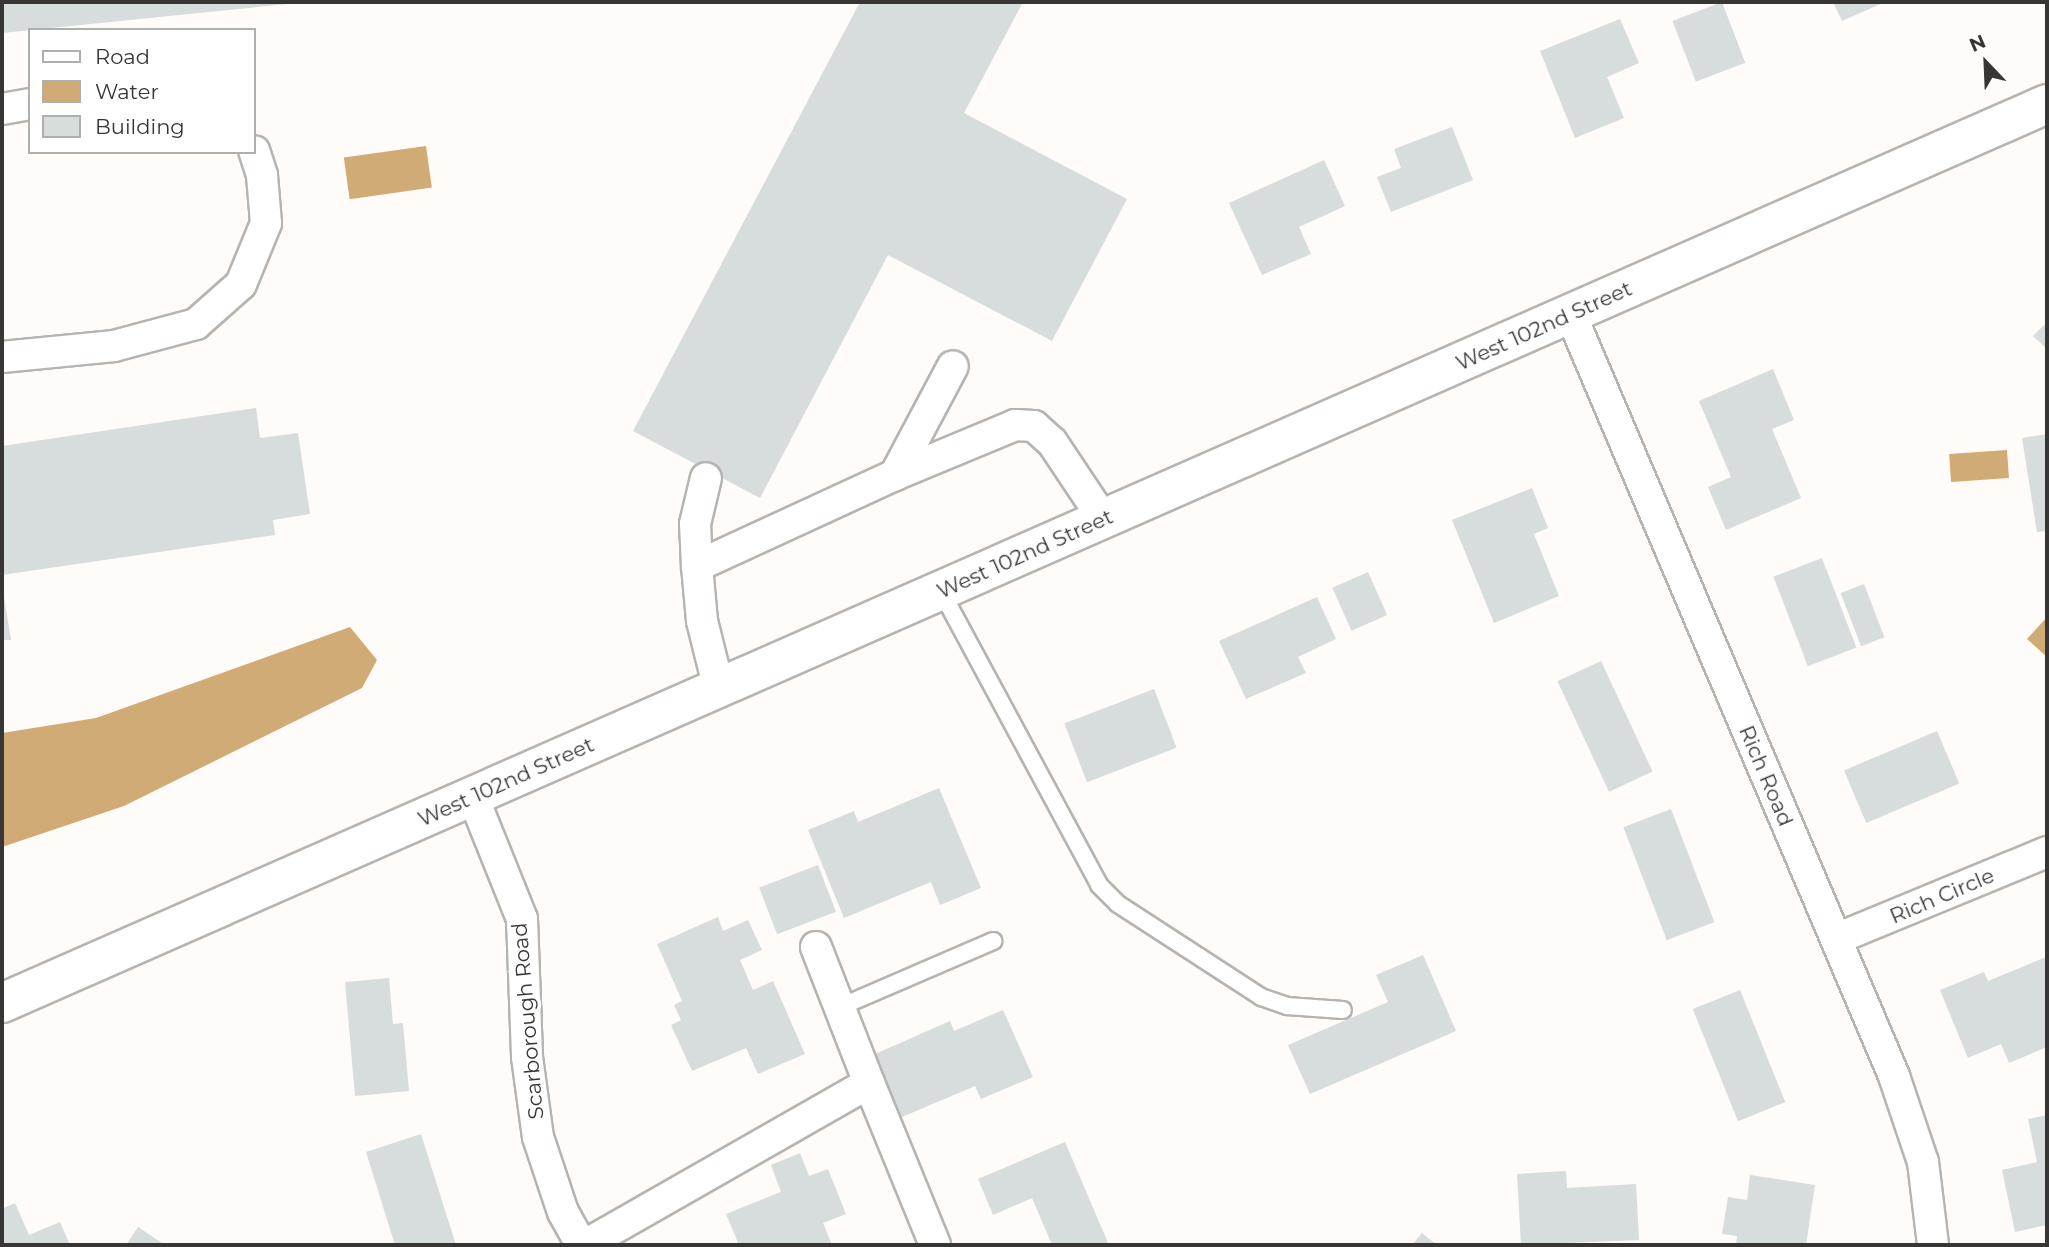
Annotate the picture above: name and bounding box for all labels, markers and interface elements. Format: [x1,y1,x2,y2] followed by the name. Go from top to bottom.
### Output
[28,28,256,154] legend
[1951,28,2021,98] north arrow
[1966,30,1989,57] text: N
[95,44,150,69] text: Road
[95,79,159,104] text: Water
[95,114,185,139] text: Building
[1452,276,1636,376] street label: West 102nd Street
[933,504,1117,604] street label: West 102nd Street
[1733,722,1799,830] street label: Rich Road
[414,732,598,832] street label: West 102nd Street
[1886,863,1998,929] street label: Rich Circle
[507,922,549,1120] street label: Scarborough Road

